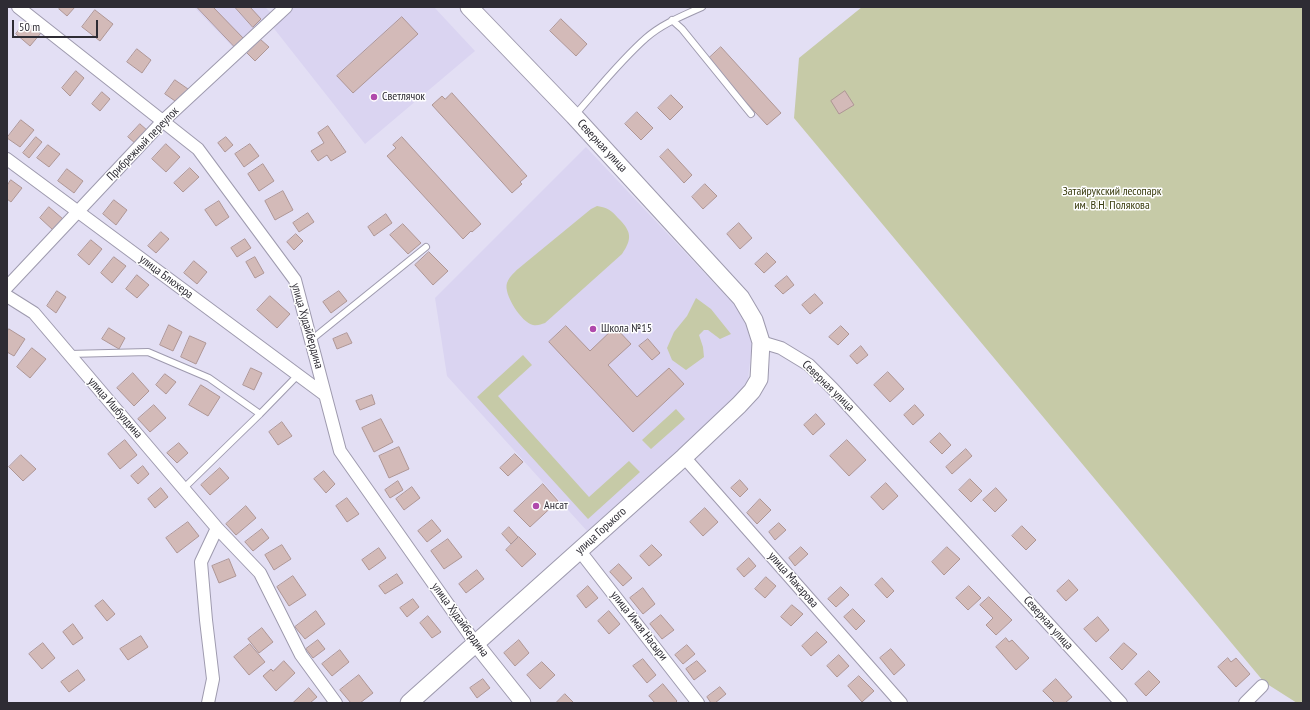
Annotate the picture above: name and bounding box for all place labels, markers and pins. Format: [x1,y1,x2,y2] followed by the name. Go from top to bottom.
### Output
[382,90,425,104] place label: Светлячок
[369,92,379,102] marker: Светлячок
[601,322,652,336] place label: Школа №15
[588,324,598,334] marker: Школа №15
[544,499,568,513] place label: Ансат
[531,501,541,511] marker: Ансат

